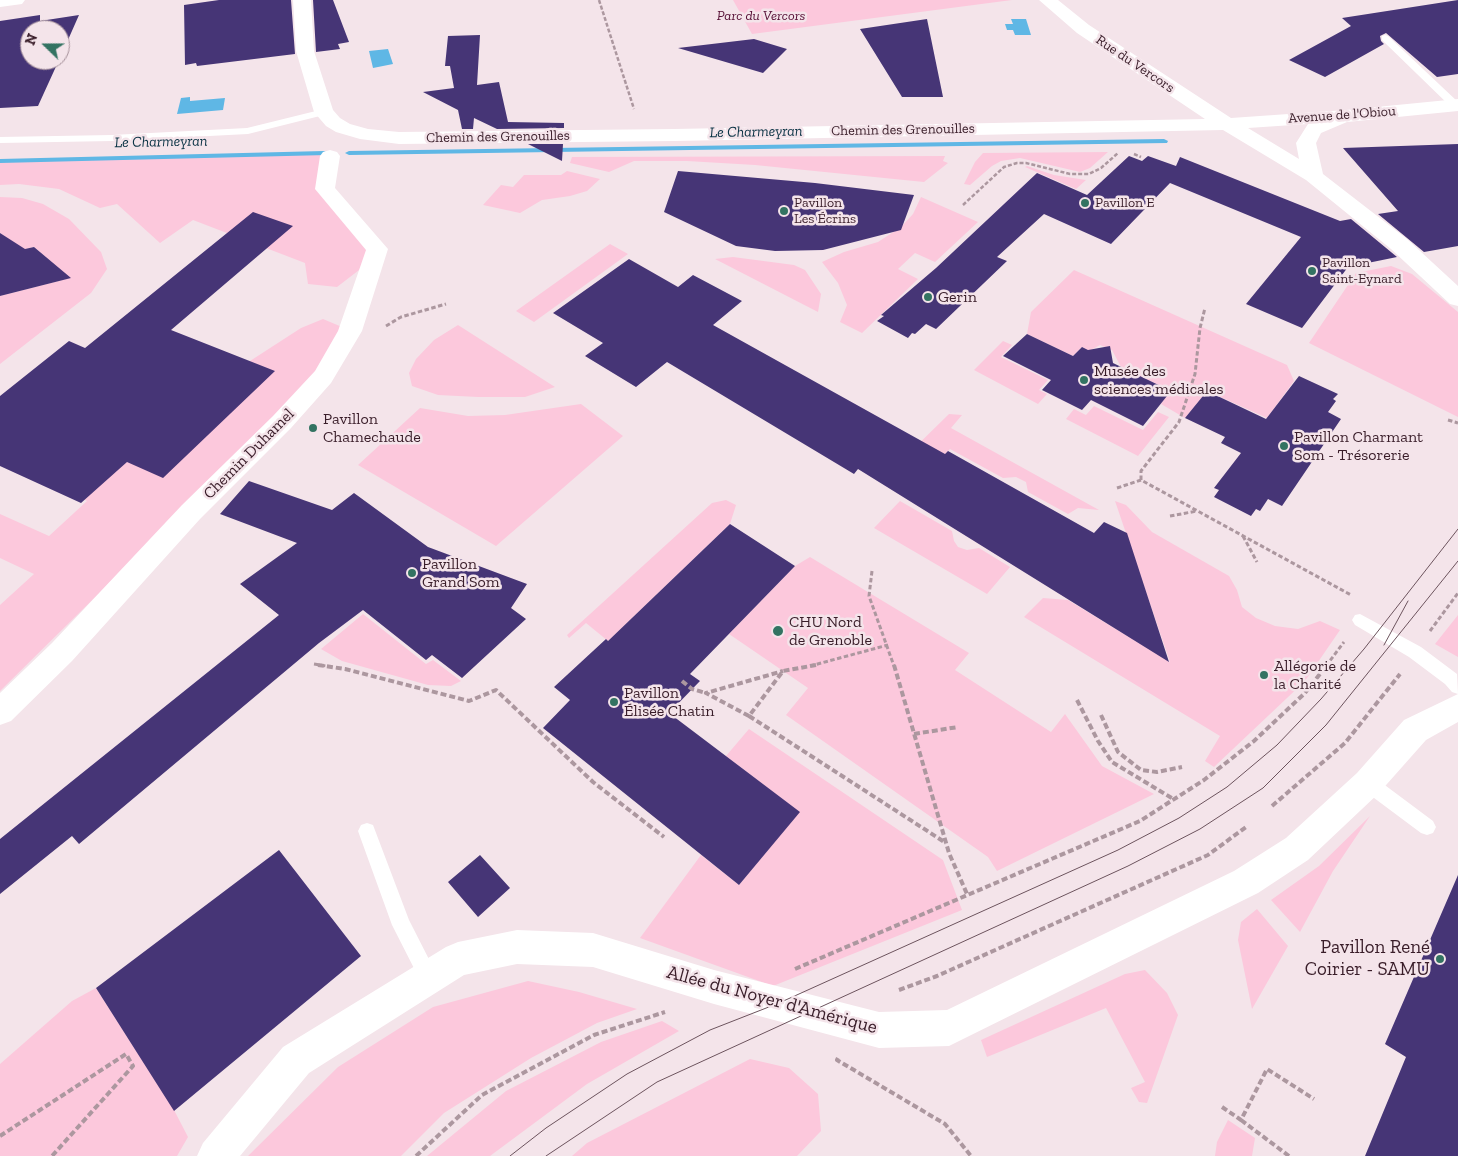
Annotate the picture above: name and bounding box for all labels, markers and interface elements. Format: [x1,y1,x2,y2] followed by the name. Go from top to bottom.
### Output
[717,8,805,24] park label: Parc du Vercors
[20,20,70,70] north arrow
[22,31,41,48] text: N
[1092,32,1178,96] street label: Rue du Vercors
[1288,103,1396,127] street label: Avenue de l'Obiou
[831,120,975,140] street label: Chemin des Grenouilles
[709,122,803,142] water label: Le Charmeyran
[426,127,570,147] street label: Chemin des Grenouilles
[114,132,208,152] water label: Le Charmeyran
[794,195,856,228] place label: Pavillon Les Écrins
[1095,195,1155,211] place label: Pavillon E
[1079,197,1091,209] marker: Pavillon E
[778,205,790,217] marker: Pavillon Les Écrins
[1322,255,1402,288] place label: Pavillon Saint-Eynard
[1306,265,1318,277] marker: Pavillon Saint-Eynard
[938,287,977,307] place label: Gerin
[922,291,934,303] marker: Gerin
[1094,361,1224,399] place label: Musée des sciences médicales
[1078,374,1090,386] marker: Musée des sciences médicales
[200,405,298,503] street label: Chemin Duhamel
[323,409,421,447] place label: Pavillon Chamechaude
[307,422,319,434] marker: Pavillon Chamechaude
[1294,427,1423,465] place label: Pavillon Charmant Som - Trésorerie
[1278,440,1290,452] marker: Pavillon Charmant Som - Trésorerie
[422,554,500,592] place label: Pavillon Grand Som
[406,567,418,579] marker: Pavillon Grand Som
[789,612,872,650] place label: CHU Nord de Grenoble
[771,624,785,638] marker: CHU Nord de Grenoble
[1274,656,1356,694] place label: Allégorie de la Charité
[1258,669,1270,681] marker: Allégorie de la Charité
[624,683,714,721] place label: Pavillon Élisée Chatin
[608,696,620,708] marker: Pavillon Élisée Chatin
[1305,937,1430,981] place label: Pavillon René Coirier - SAMU
[1434,953,1446,965] marker: Pavillon René Coirier - SAMU
[664,961,880,1039] street label: Allée du Noyer d'Amérique

